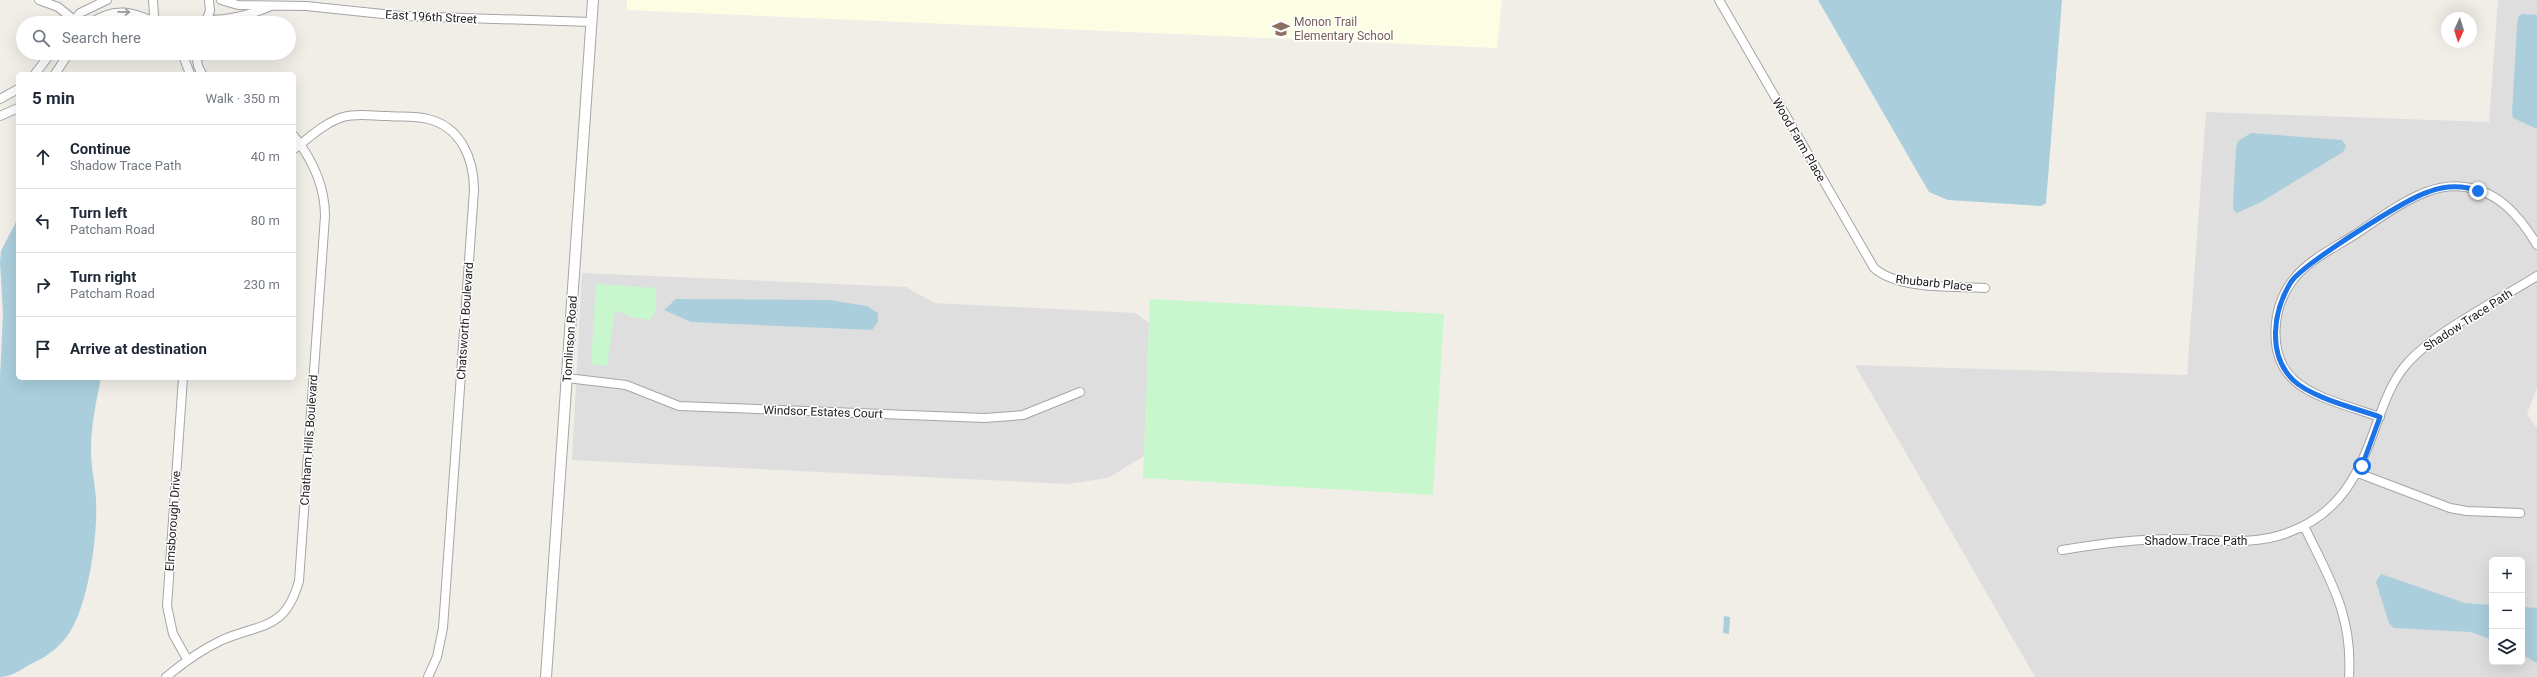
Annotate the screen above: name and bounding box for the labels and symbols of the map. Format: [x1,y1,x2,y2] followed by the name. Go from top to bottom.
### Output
[117,8,130,16] one-way arrow
[385,8,477,26] street label: East 196th Street
[2441,12,2477,48] north arrow
[1294,15,1394,43] place label: Monon Trail Elementary School
[1271,19,1291,39] school or university icon: Monon Trail Elementary School
[1769,96,1829,184] street label: Wood Farm Place
[2469,182,2487,200] route end
[454,262,476,380] street label: Chatsworth Boulevard
[1895,272,1973,294] street label: Rhubarb Place
[2421,286,2515,354] street label: Shadow Trace Path
[560,295,580,383] street label: Tomlinson Road
[297,374,321,506] street label: Chatham Hills Boulevard
[763,403,883,421] street label: Windsor Estates Court
[2353,457,2371,475] route start
[163,470,183,572] street label: Elmsborough Drive
[2145,534,2247,548] street label: Shadow Trace Path

